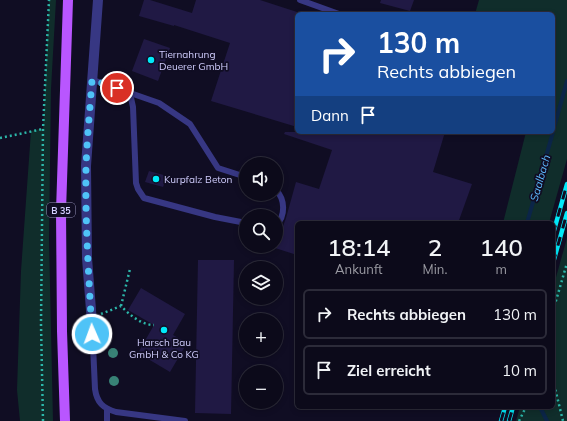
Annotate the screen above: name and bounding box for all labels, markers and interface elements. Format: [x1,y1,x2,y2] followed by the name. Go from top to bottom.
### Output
[377,25,460,60] text: 130 m
[311,28,363,80] icon: right
[159,48,228,73] place label: Tiernahrung Deuerer GmbH
[146,55,156,65] marker: Tiernahrung Deuerer GmbH
[377,60,516,83] text: Rechts abbiegen
[100,71,134,105] pin
[106,77,128,99] icon: arrive
[357,104,379,126] icon: arrive
[311,106,349,125] text: Dann
[527,153,553,203] water label: Saalbach
[239,157,283,409] map controls
[239,157,283,201] button: sound
[164,173,232,186] place label: Kurpfalz Beton
[151,174,161,184] marker: Kurpfalz Beton
[47,203,75,217] road number: B 35
[239,209,283,253] button: search
[327,232,390,262] text: 18:14
[428,232,442,262] text: 2
[480,232,523,262] text: 140
[239,261,283,305] button: layers
[335,261,383,277] text: Ankunft
[423,261,447,277] text: Min.
[496,261,507,277] text: m
[313,303,335,325] icon: right
[347,305,466,324] text: Rechts abbiegen
[493,305,537,324] text: 130 m
[71,313,113,355] position arrow
[239,313,283,357] button: +
[159,325,169,335] marker: Harsch Bau GmbH & Co KG
[129,336,199,361] place label: Harsch Bau GmbH & Co KG
[313,359,335,381] icon: arrive
[347,361,431,380] text: Ziel erreicht
[502,361,537,380] text: 10 m
[239,365,283,409] button: −

